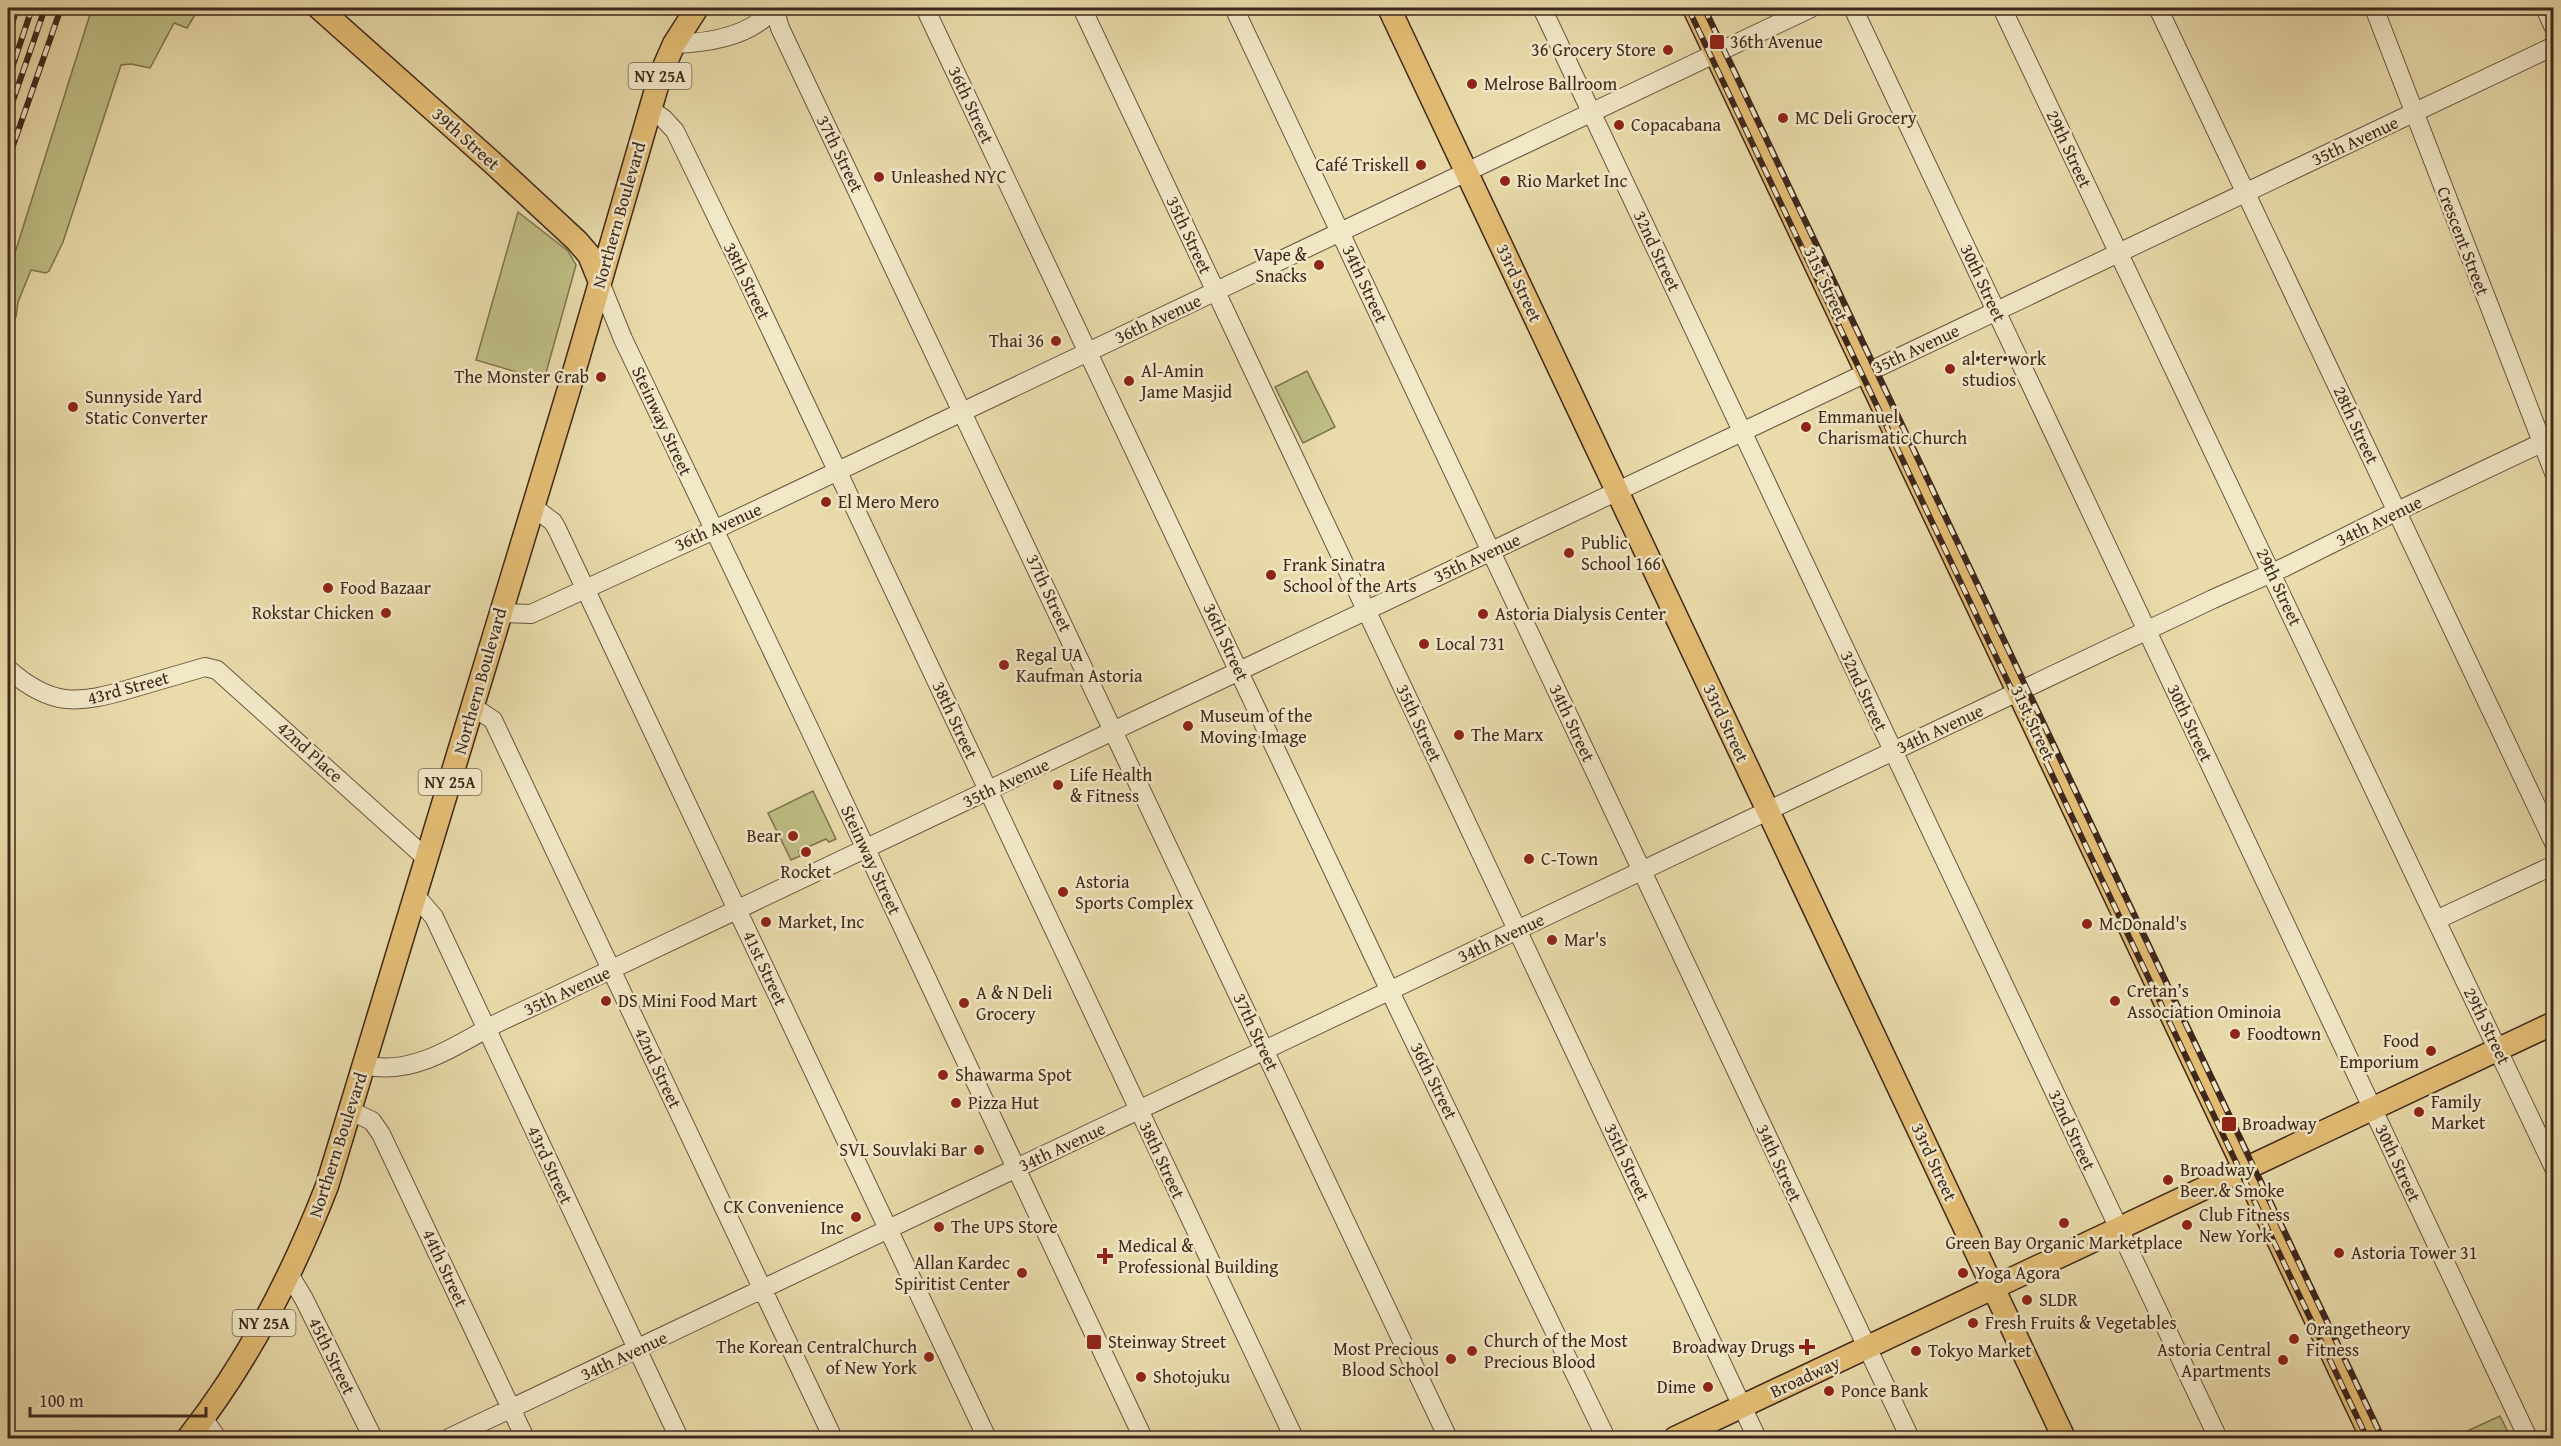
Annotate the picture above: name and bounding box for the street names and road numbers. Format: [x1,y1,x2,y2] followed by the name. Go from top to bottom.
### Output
[942,61,1002,149] street label: 36th Street
[628,63,692,89] road number: NY 25A
[426,101,507,177] street label: 39th Street
[2040,105,2100,193] street label: 29th Street
[2307,109,2403,172] street label: 35th Avenue
[810,110,871,198] street label: 37th Street
[585,138,652,291] street label: Northern Boulevard
[2430,182,2497,300] street label: Crescent Street
[1160,191,1220,279] street label: 35th Street
[1627,206,1688,296] street label: 32nd Street
[717,237,778,325] street label: 38th Street
[1490,239,1550,327] street label: 33rd Street
[1954,239,2014,327] street label: 30th Street
[1336,240,1396,328] street label: 34th Street
[1797,242,1856,326] street label: 31st Street
[1110,287,1206,350] street label: 36th Avenue
[1868,317,1964,380] street label: 35th Avenue
[625,362,700,481] street label: Steinway Street
[2327,381,2387,469] street label: 28th Street
[2331,488,2427,553] street label: 34th Avenue
[670,495,766,558] street label: 36th Avenue
[1429,526,1525,589] street label: 35th Avenue
[2250,543,2310,631] street label: 29th Street
[1020,549,1080,637] street label: 37th Street
[1197,598,1257,686] street label: 36th Street
[446,604,513,757] street label: Northern Boulevard
[1834,646,1895,736] street label: 32nd Street
[84,663,172,711] street label: 43rd Street
[926,676,986,764] street label: 38th Street
[1390,679,1450,767] street label: 35th Street
[1543,679,1603,767] street label: 34th Street
[1697,679,1757,767] street label: 33rd Street
[2161,679,2221,767] street label: 30th Street
[2004,681,2063,765] street label: 31st Street
[1892,697,1988,760] street label: 34th Avenue
[271,715,349,789] street label: 42nd Place
[958,751,1054,814] street label: 35th Avenue
[418,769,482,795] road number: NY 25A
[834,801,909,920] street label: Steinway Street
[1453,906,1549,969] street label: 34th Avenue
[736,926,795,1010] street label: 41st Street
[519,959,615,1022] street label: 35th Avenue
[2457,982,2518,1070] street label: 29th Street
[1227,988,1287,1076] street label: 37th Street
[628,1023,689,1113] street label: 42nd Street
[1404,1037,1465,1125] street label: 36th Street
[301,1068,374,1221] street label: Northern Boulevard
[2042,1085,2103,1175] street label: 32nd Street
[1014,1115,1110,1178] street label: 34th Avenue
[1133,1116,1193,1204] street label: 38th Street
[1598,1118,1658,1206] street label: 35th Street
[1905,1118,1965,1206] street label: 33rd Street
[1750,1119,1810,1207] street label: 34th Street
[2369,1119,2429,1207] street label: 30th Street
[521,1121,581,1209] street label: 43rd Street
[416,1224,476,1312] street label: 44th Street
[232,1310,296,1336] road number: NY 25A
[302,1312,363,1400] street label: 45th Street
[576,1324,672,1387] street label: 34th Avenue
[1765,1349,1844,1405] street label: Broadway

